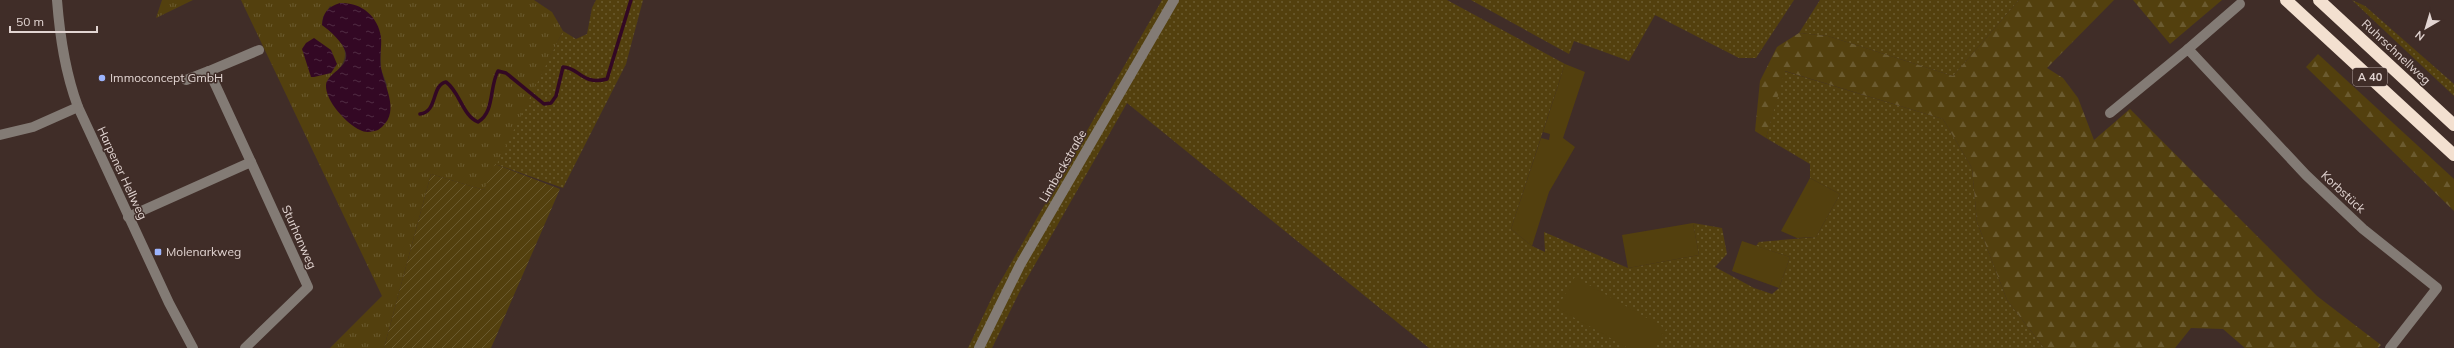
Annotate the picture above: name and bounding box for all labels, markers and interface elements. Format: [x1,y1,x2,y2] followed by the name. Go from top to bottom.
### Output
[10,8,97,34] scale bar
[2406,8,2446,48] north arrow
[16,14,44,29] text: 50 m
[2359,16,2434,87] street label: Ruhrschnellweg
[2412,28,2427,44] text: N
[2353,68,2387,86] road number: A 40
[110,70,223,85] place label: Immoconcept GmbH
[97,73,107,83] marker: Immoconcept GmbH
[94,124,151,222] street label: Harpener Hellweg
[1036,127,1089,205] street label: Limbeckstraße
[2318,167,2369,216] street label: Korbstück
[279,203,320,271] street label: Sturhanweg
[166,244,241,259] place label: Molenarkweg
[153,247,163,257] marker: Molenarkweg

